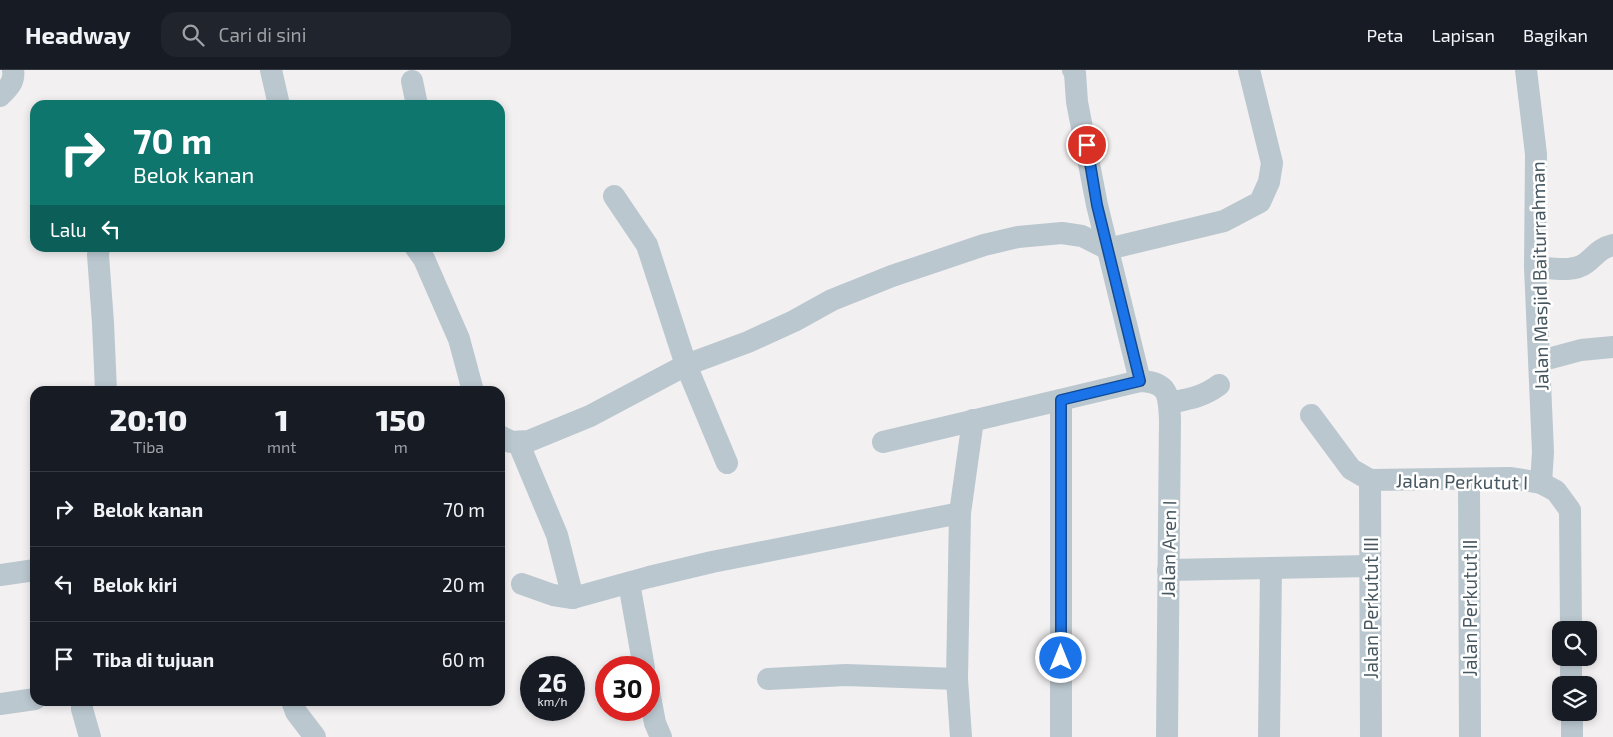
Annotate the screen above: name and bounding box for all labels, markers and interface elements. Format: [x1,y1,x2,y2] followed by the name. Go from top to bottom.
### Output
[161,12,511,57] search box
[25,20,131,49] text: Headway
[179,21,207,49] icon: search
[219,23,306,46] text: Cari di sini
[1366,24,1403,46] text: Peta
[1431,24,1495,46] text: Lapisan
[1523,24,1588,46] text: Bagikan
[133,119,212,161] text: 70 m
[50,120,115,185] icon: right
[1066,124,1108,166] pin
[1073,131,1101,159] icon: arrive
[133,161,254,187] text: Belok kanan
[1526,161,1552,391] street label: Jalan Masjid Baiturrahman
[97,215,125,243] icon: left
[50,218,87,241] text: Lalu
[109,401,188,437] text: 20:10
[275,401,288,437] text: 1
[376,401,426,437] text: 150
[133,437,164,456] text: Tiba
[267,437,296,456] text: mnt
[394,437,408,456] text: m
[1396,468,1528,494] street label: Jalan Perkutut I
[50,495,78,523] icon: right
[93,498,203,521] text: Belok kanan
[443,498,485,521] text: 70 m
[1156,500,1180,598] street label: Jalan Aren I
[1359,537,1382,679] street label: Jalan Perkutut III
[1458,539,1481,677] street label: Jalan Perkutut II
[50,570,78,598] icon: left
[93,573,177,596] text: Belok kiri
[442,573,485,596] text: 20 m
[1552,621,1597,721] map controls
[1552,621,1597,666] button: search
[1034,631,1086,683] position arrow
[50,645,78,673] icon: arrive
[93,648,214,671] text: Tiba di tujuan
[442,648,485,671] text: 60 m
[595,656,660,721] speed limit sign: 30
[538,667,567,697] text: 26
[1552,676,1597,721] button: layers
[538,694,567,708] text: km/h

